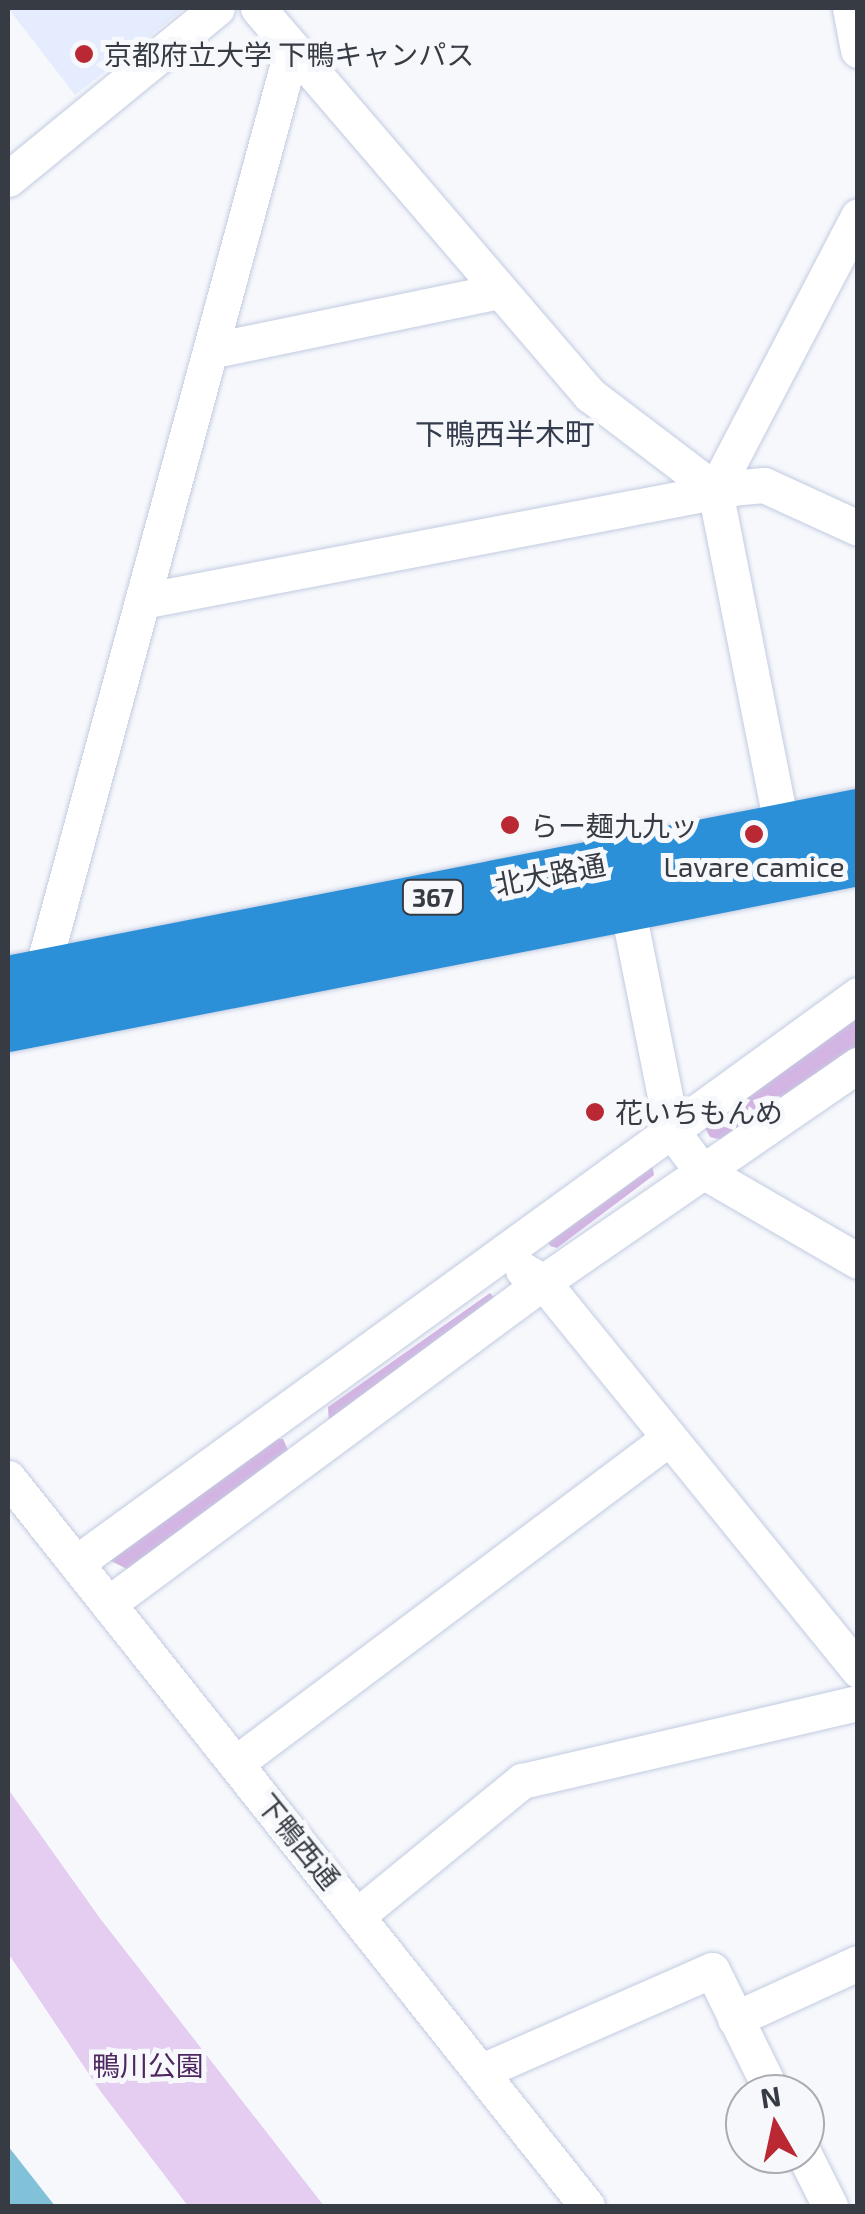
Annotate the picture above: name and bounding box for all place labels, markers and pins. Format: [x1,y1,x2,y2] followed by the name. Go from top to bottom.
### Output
[104,37,474,71] place label: 京都府立大学 下鴨キャンパス
[73,43,95,65] marker: 京都府立大学 下鴨キャンパス
[530,808,698,842] place label: らー麺九九ッ
[499,814,521,836] marker: らー麺九九ッ
[743,823,765,845] marker: Lavare camice
[663,849,845,883] place label: Lavare camice
[615,1095,783,1129] place label: 花いちもんめ
[584,1101,606,1123] marker: 花いちもんめ

